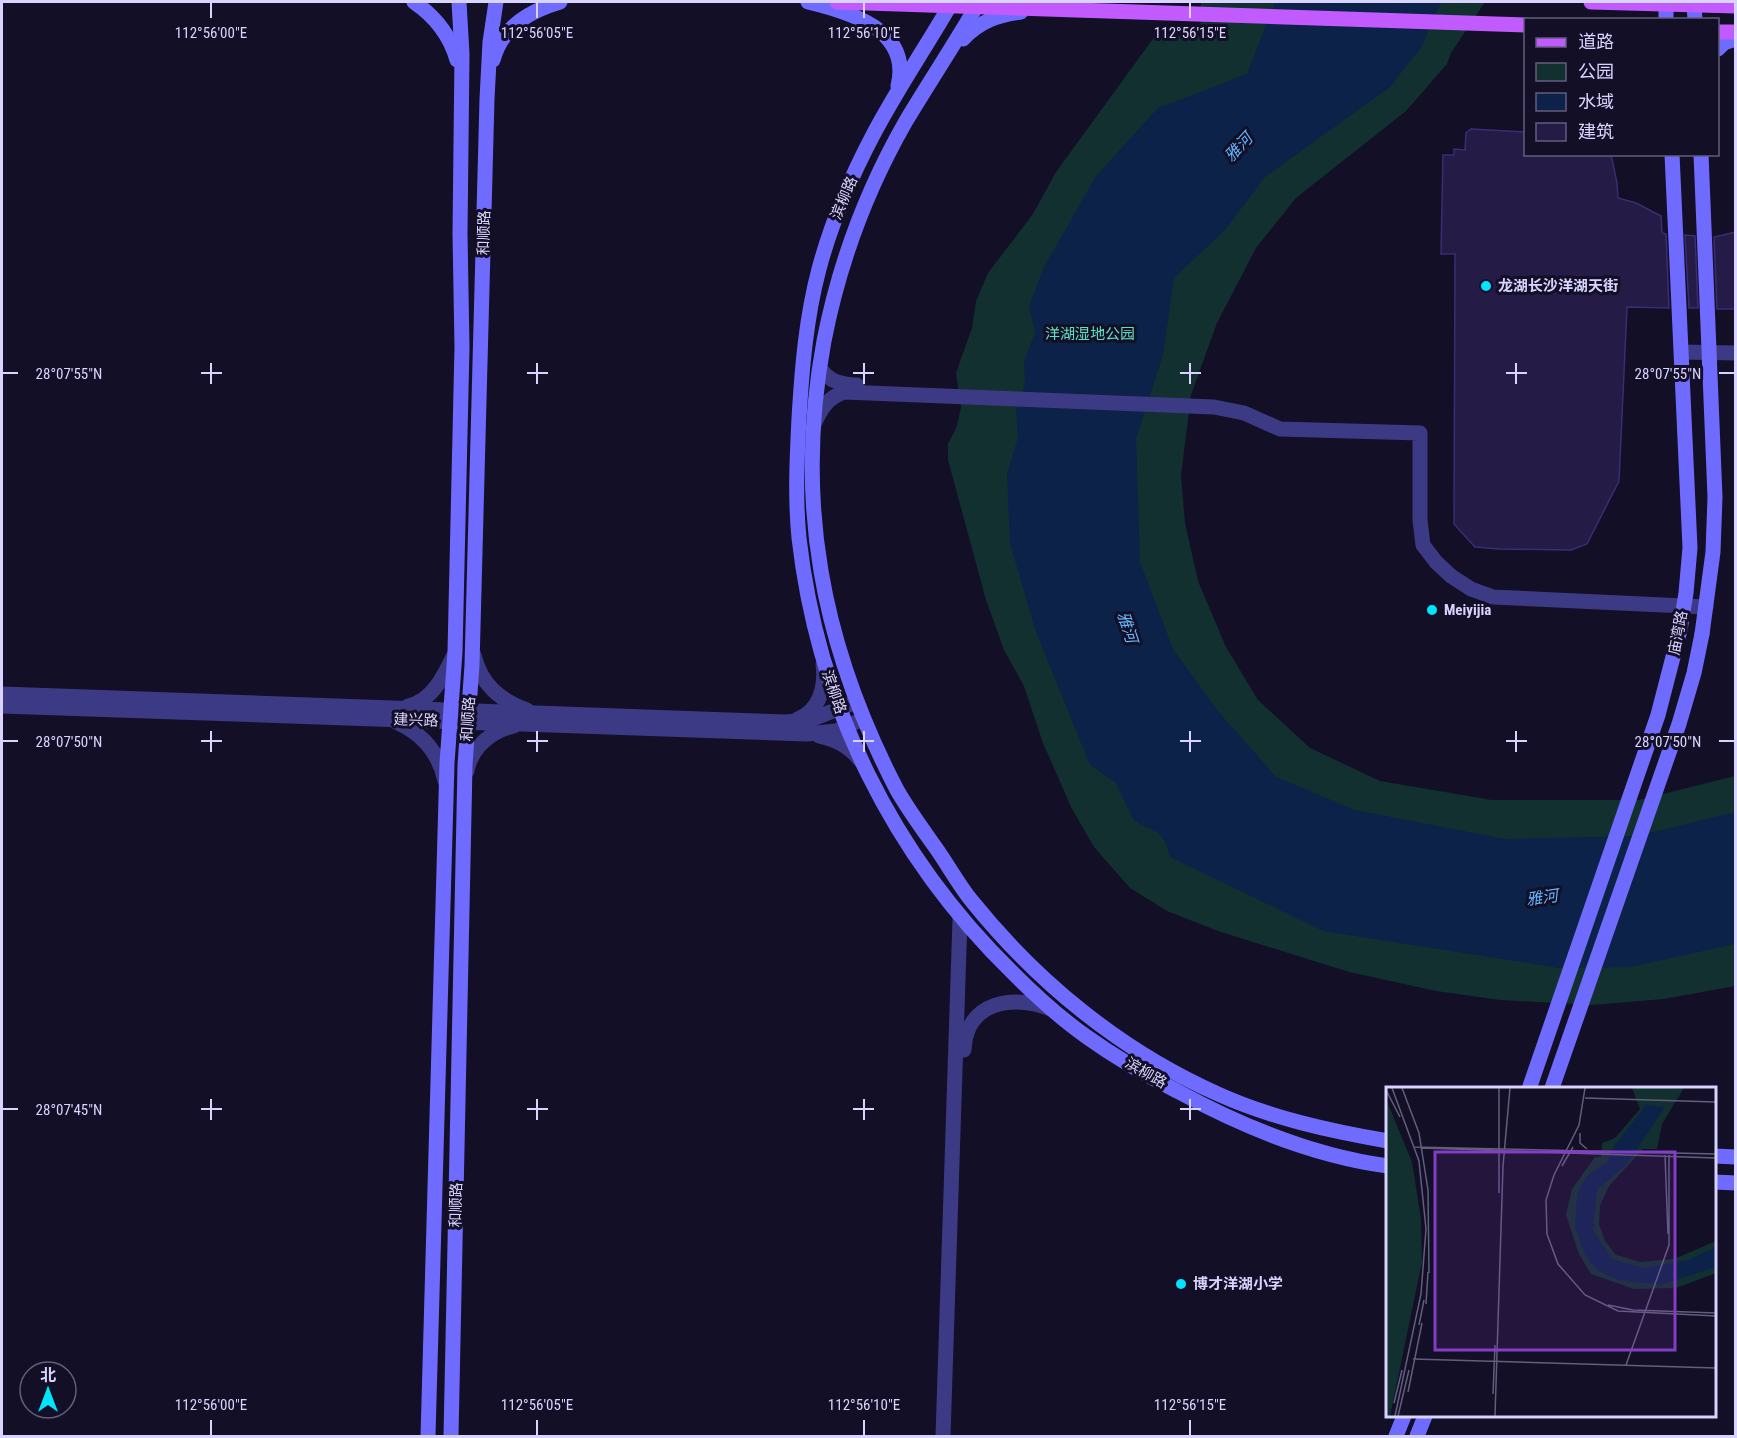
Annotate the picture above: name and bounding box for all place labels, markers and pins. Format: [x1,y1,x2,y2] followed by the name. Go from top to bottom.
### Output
[1498,277,1618,295] place label: 龙湖长沙洋湖天街
[1479,279,1493,293] marker: 龙湖长沙洋湖天街
[1444,601,1491,619] place label: Meiyijia
[1425,603,1439,617] marker: Meiyijia
[1193,1275,1283,1293] place label: 博才洋湖小学
[1174,1277,1188,1291] marker: 博才洋湖小学

